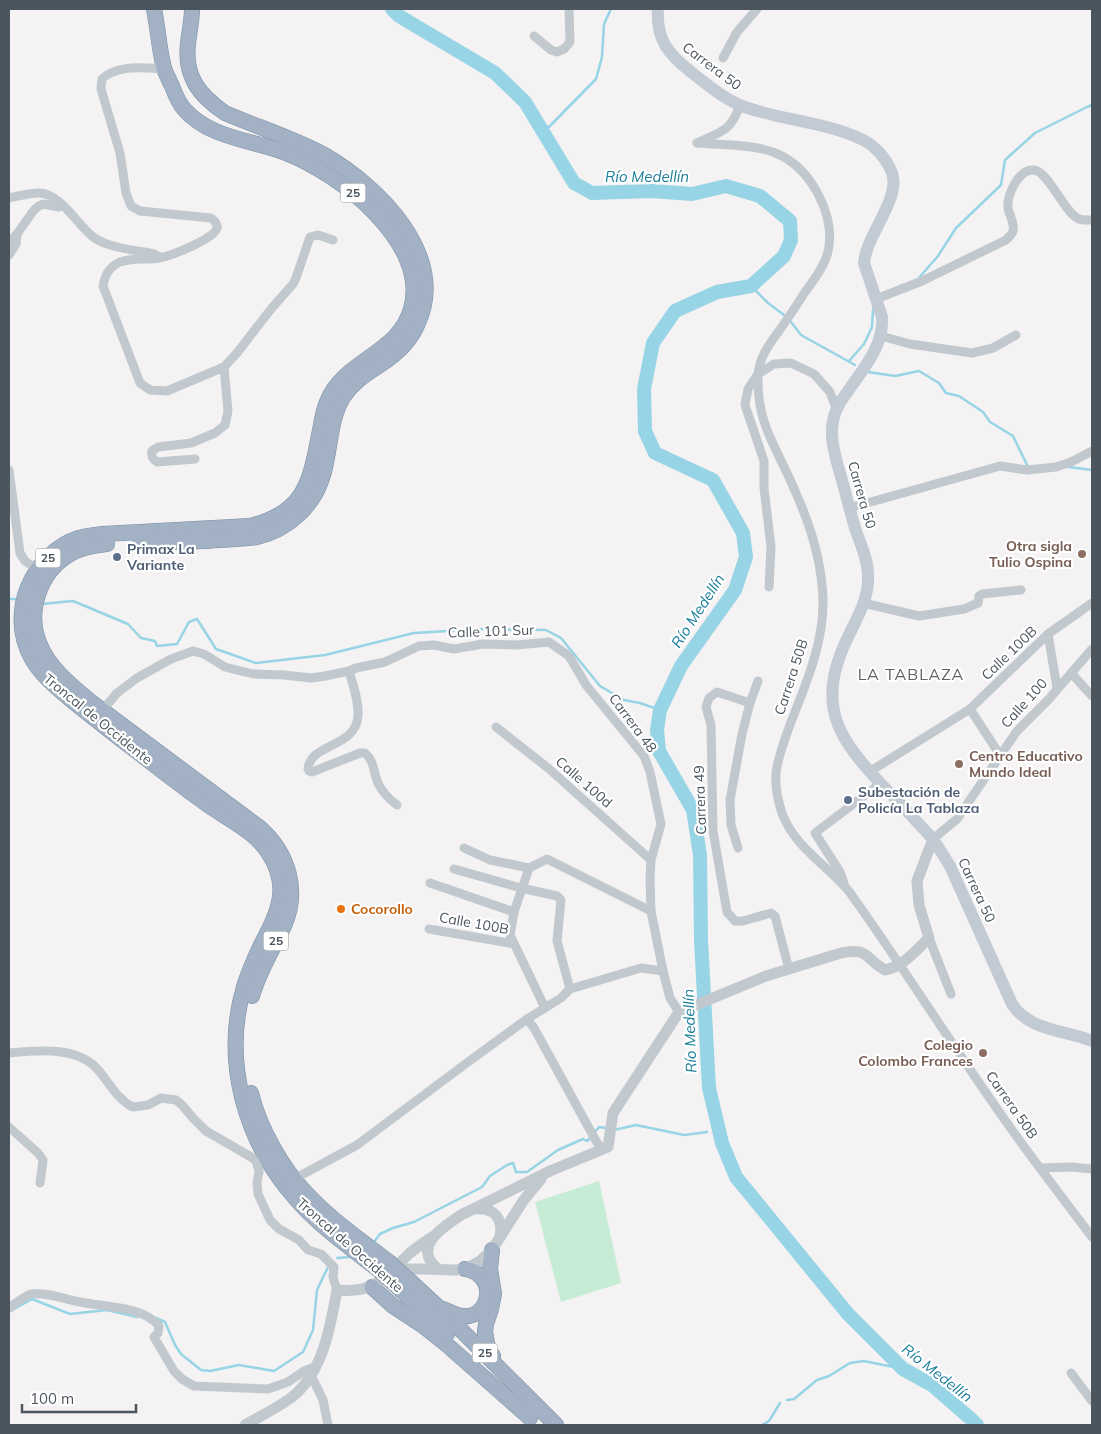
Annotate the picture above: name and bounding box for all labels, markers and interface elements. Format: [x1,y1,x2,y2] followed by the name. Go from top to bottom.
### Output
[679,38,745,94] street label: Carrera 50
[605,167,689,186] water label: Río Medellín
[340,184,366,202] road number: 25
[844,459,880,531] street label: Carrera 50
[989,537,1072,571] place label: Otra sigla Tulio Ospina
[126,540,195,574] place label: Primax La Variante
[36,548,60,568] road number: 25
[1076,548,1088,560] marker: Otra sigla Tulio Ospina
[111,551,123,563] marker: Primax La Variante
[667,570,729,651] water label: Río Medellín
[448,620,535,642] street label: Calle 101 Sur
[977,622,1041,684] street label: Calle 100B
[770,637,812,717] street label: Carrera 50B
[858,664,964,684] district label: LA TABLAZA
[40,670,156,768] street label: Troncal de Occidente
[997,674,1051,732] street label: Calle 100
[605,690,661,756] street label: Carrera 48
[969,747,1083,781] place label: Centro Educativo Mundo Ideal
[552,752,616,812] street label: Calle 100d
[953,758,965,770] marker: Centro Educativo Mundo Ideal
[690,765,710,835] street label: Carrera 49
[858,783,979,817] place label: Subestación de Policía La Tablaza
[842,794,854,806] marker: Subestación de Policía La Tablaza
[954,855,1000,925] street label: Carrera 50
[351,900,413,918] place label: Cocorollo
[335,903,347,915] marker: Cocorollo
[438,908,510,938] street label: Calle 100B
[264,931,288,950] road number: 25
[679,988,700,1073] water label: Río Medellín
[858,1036,973,1070] place label: Colegio Colombo Frances
[977,1047,989,1059] marker: Colegio Colombo Frances
[982,1068,1042,1142] street label: Carrera 50B
[293,1194,407,1296] street label: Troncal de Occidente
[898,1339,976,1406] water label: Río Medellín
[472,1344,498,1362] road number: 25
[22,1382,136,1414] scale bar
[30,1389,74,1408] text: 100 m

